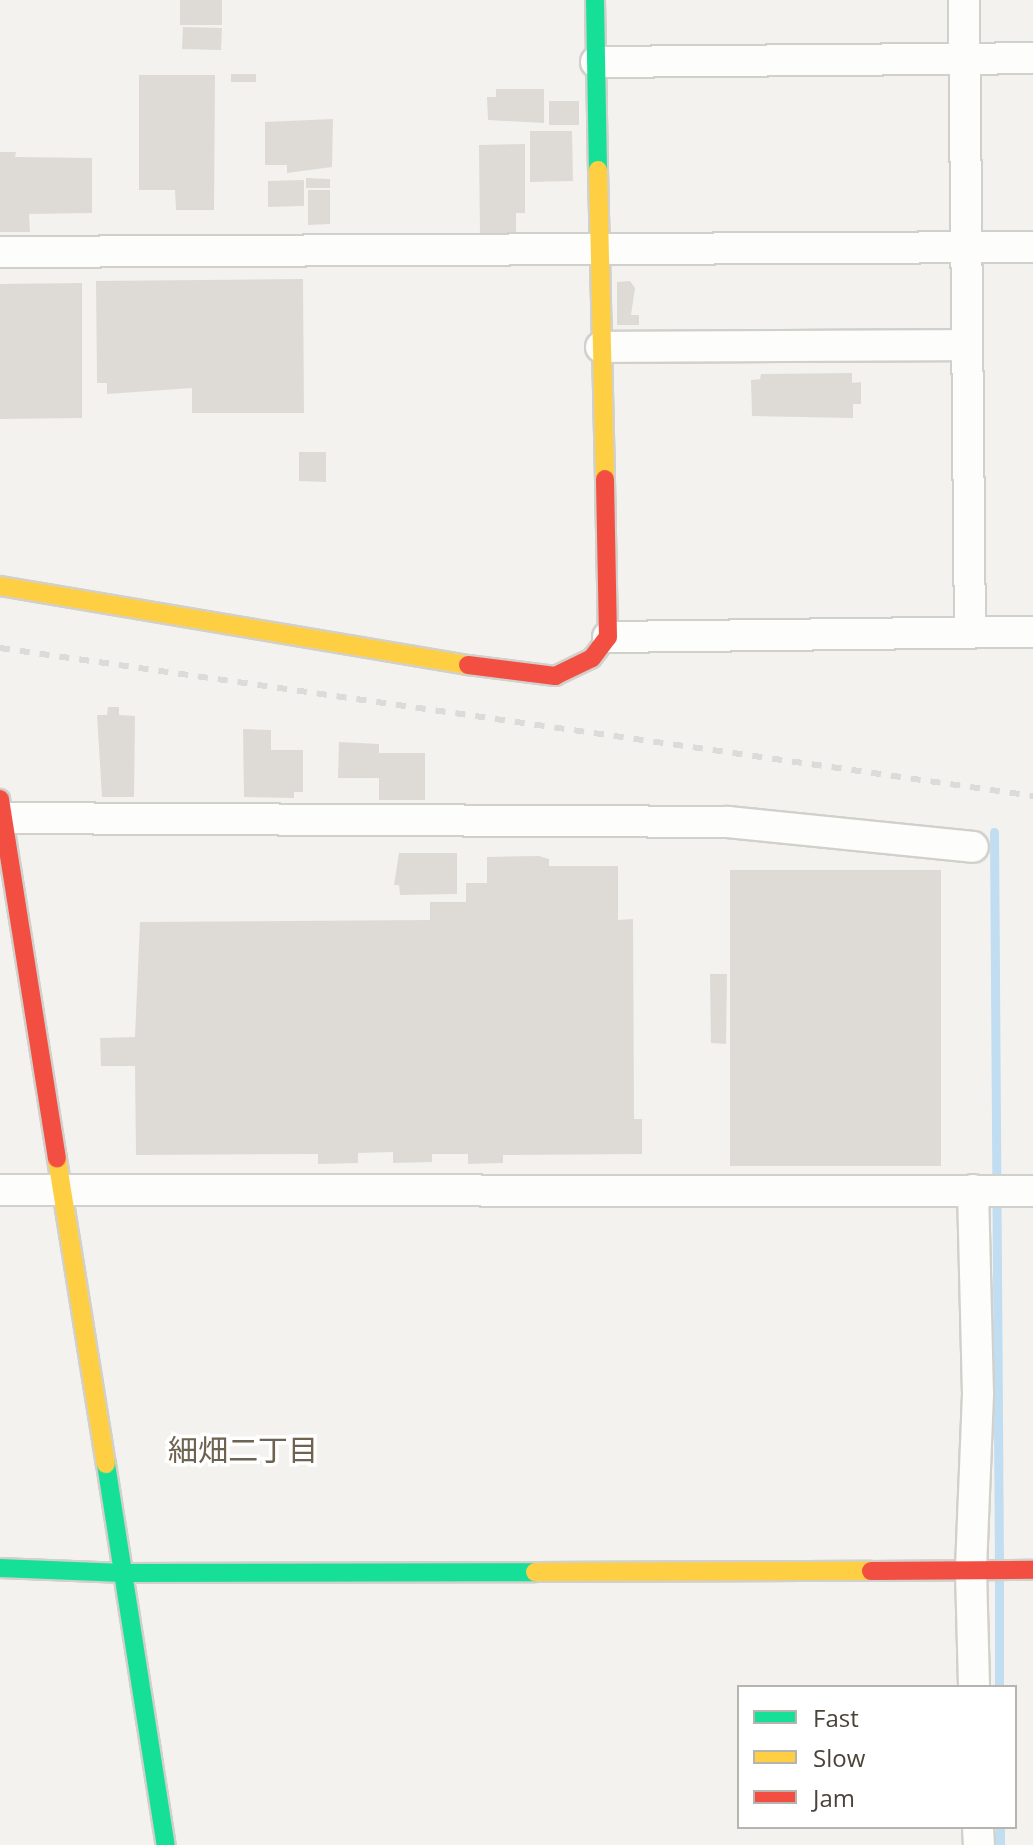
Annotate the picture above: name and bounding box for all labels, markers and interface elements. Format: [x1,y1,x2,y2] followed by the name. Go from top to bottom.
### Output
[168,1432,318,1468] district label: 細畑二丁目
[737,1685,1017,1829] legend
[813,1701,859,1734] text: Fast
[813,1741,865,1774] text: Slow
[813,1781,855,1814] text: Jam

